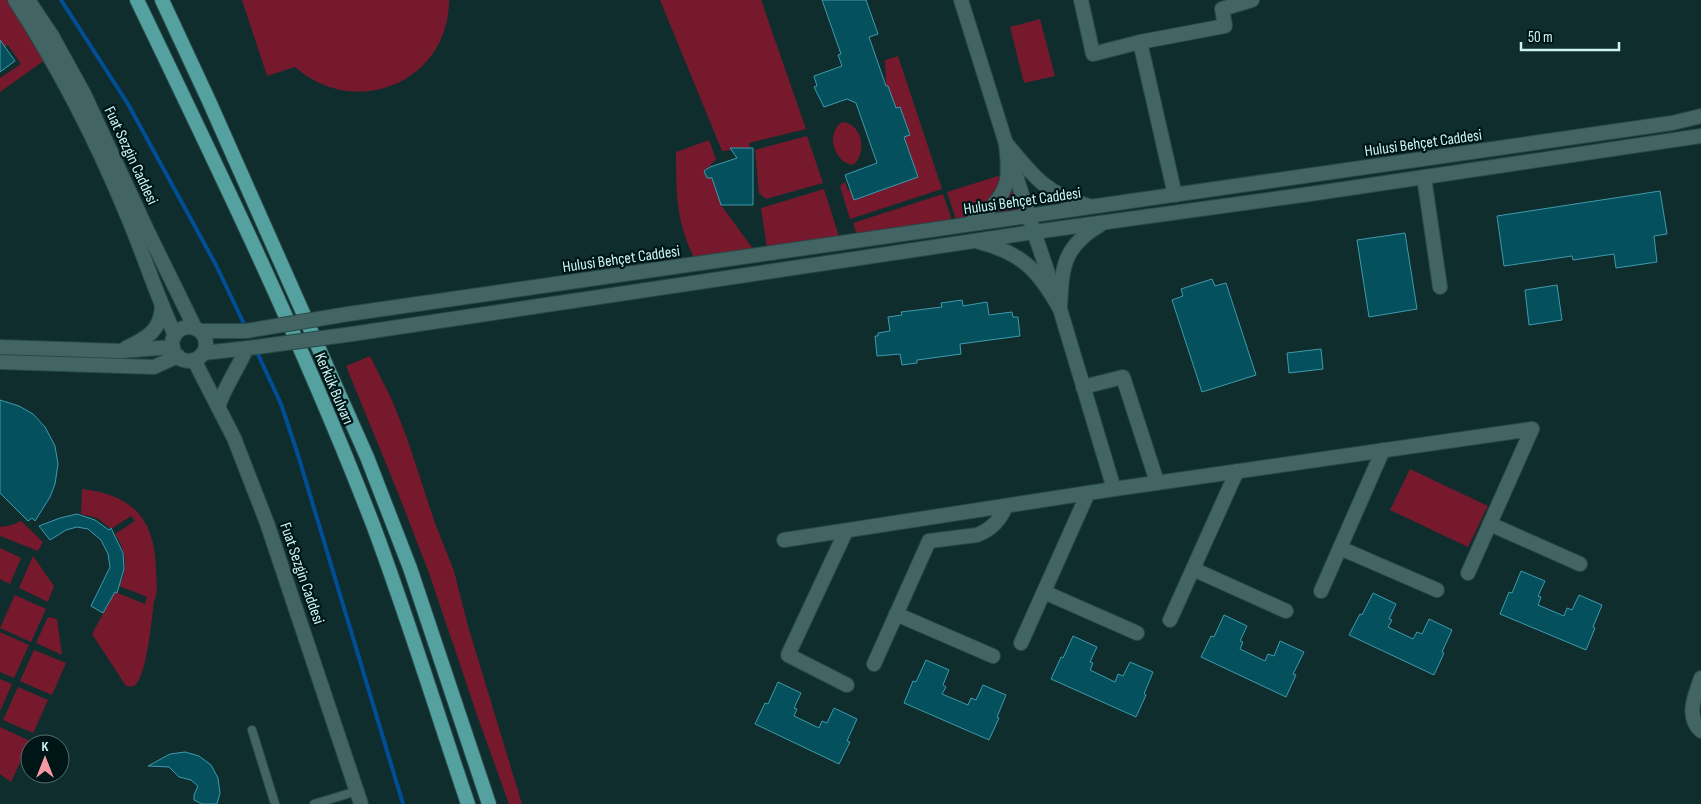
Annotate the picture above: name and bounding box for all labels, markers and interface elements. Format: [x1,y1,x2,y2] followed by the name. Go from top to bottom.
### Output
[1521,20,1618,52] scale bar
[1528,28,1553,47] text: 50 m
[100,103,162,208] street label: Fuat Sezgin Caddesi
[1363,126,1483,161] street label: Hulusi Behçet Caddesi
[962,184,1082,219] street label: Hulusi Behçet Caddesi
[561,242,681,277] street label: Hulusi Behçet Caddesi
[310,350,357,427] street label: Kerkük Bulvarı
[275,520,328,627] street label: Fuat Sezgin Caddesi
[20,734,70,784] north arrow
[42,738,49,755] text: K

